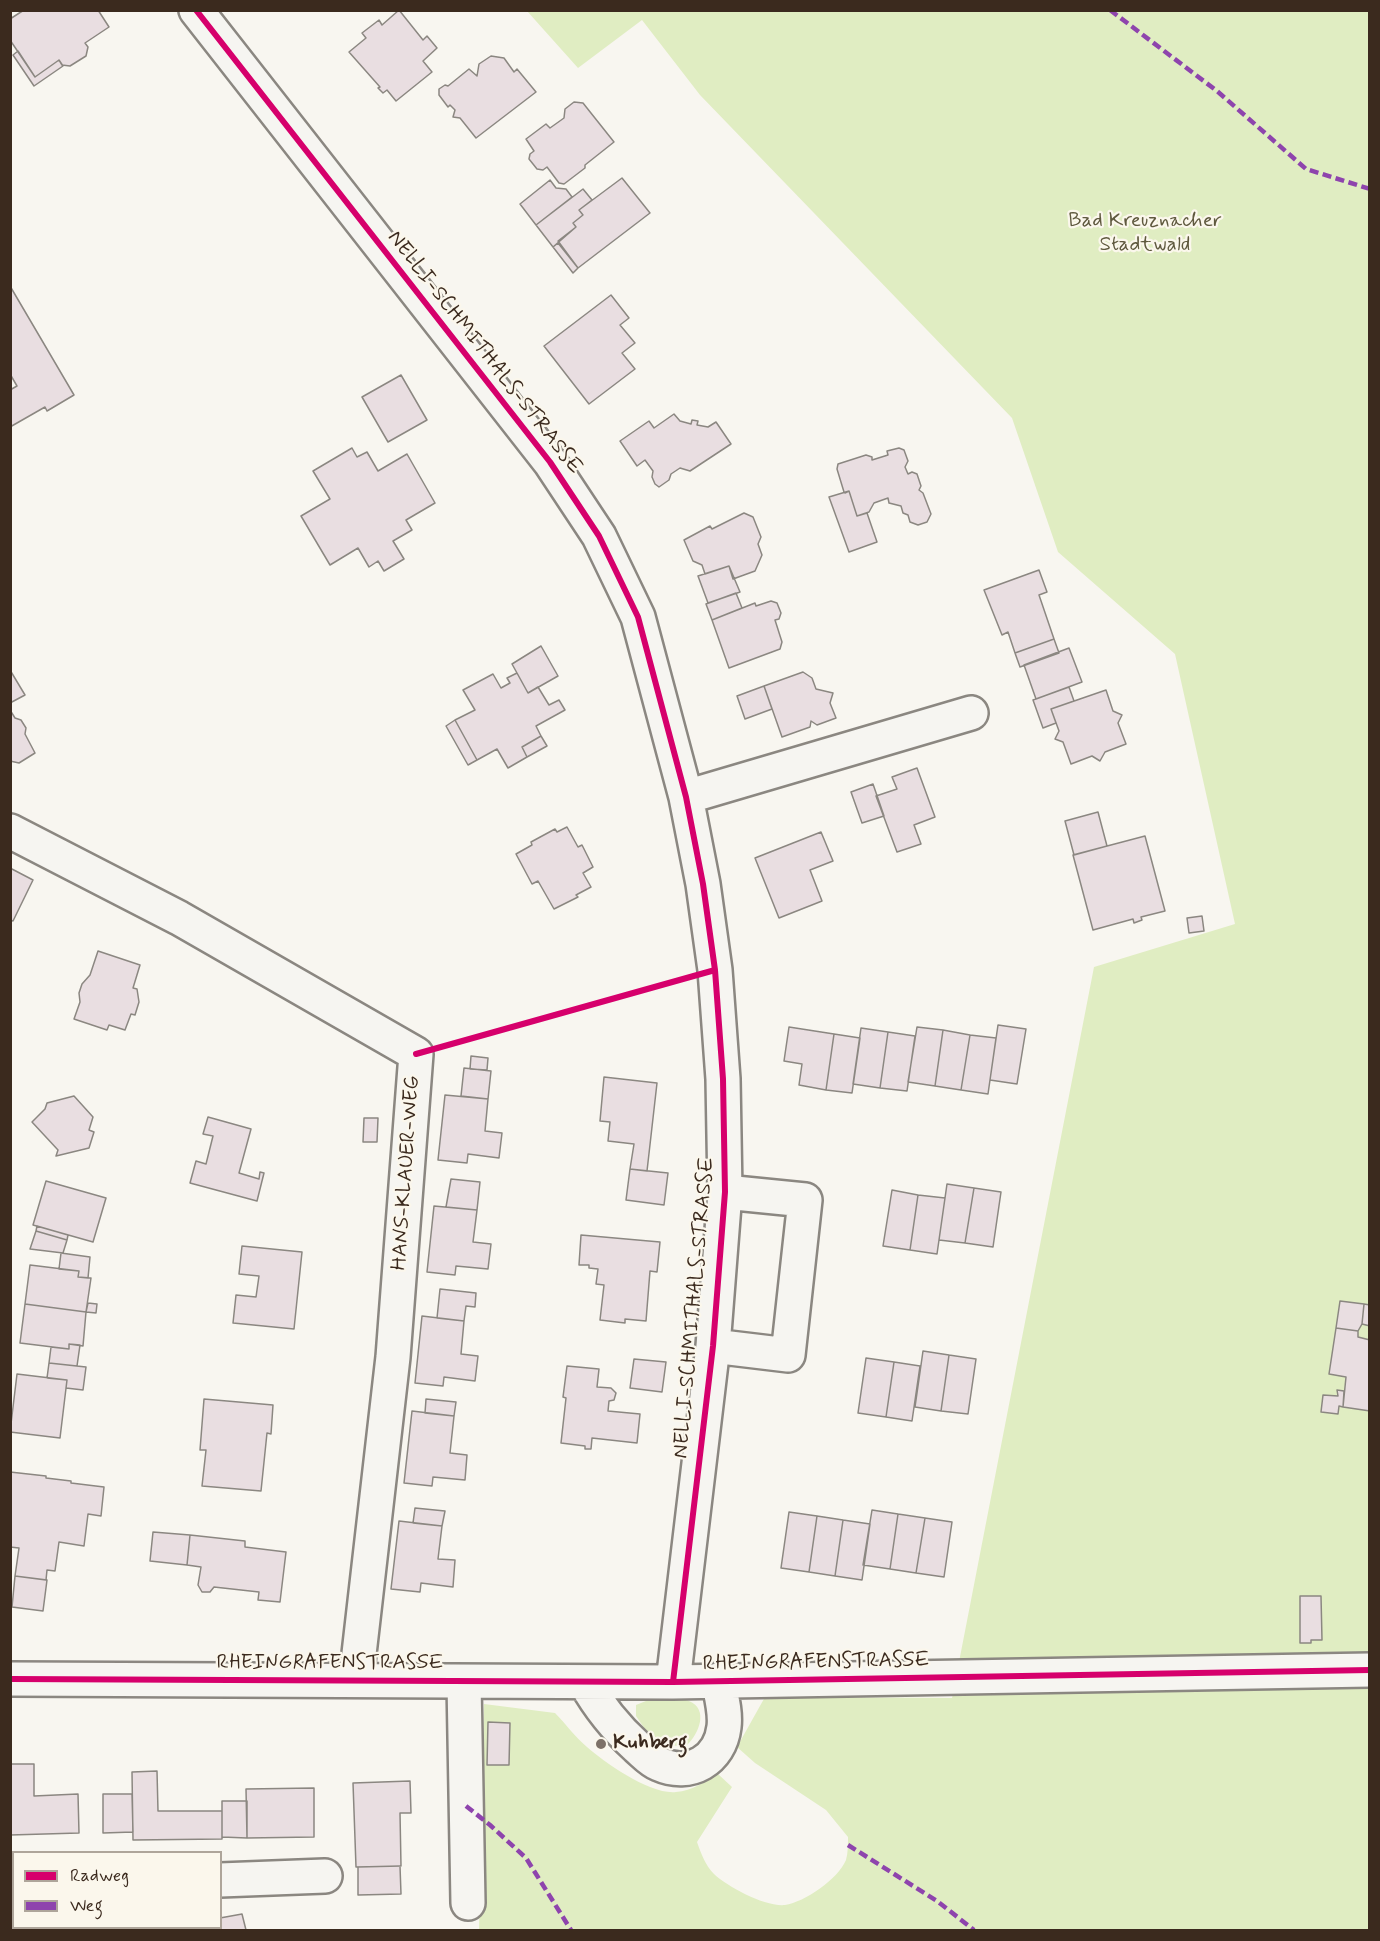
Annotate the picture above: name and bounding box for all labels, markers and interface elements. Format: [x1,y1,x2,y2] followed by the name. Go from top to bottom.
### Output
[1068,209,1222,259] park label: Bad Kreuznacher Stadtwald
[381,226,587,480] street label: NELLI-SCHMITHALS-STRASSE
[388,1075,426,1271] street label: HANS-KLAUER-WEG
[669,1156,721,1460] street label: NELLI-SCHMITHALS-STRASSE
[702,1648,930,1678] street label: RHEINGRAFENSTRASSE
[217,1651,443,1677] street label: RHEINGRAFENSTRASSE
[613,1731,688,1757] place label: Kuhberg
[594,1737,608,1751] marker: Kuhberg
[12,1851,222,1929] legend
[70,1864,129,1888] text: Radweg
[70,1894,103,1918] text: Weg

